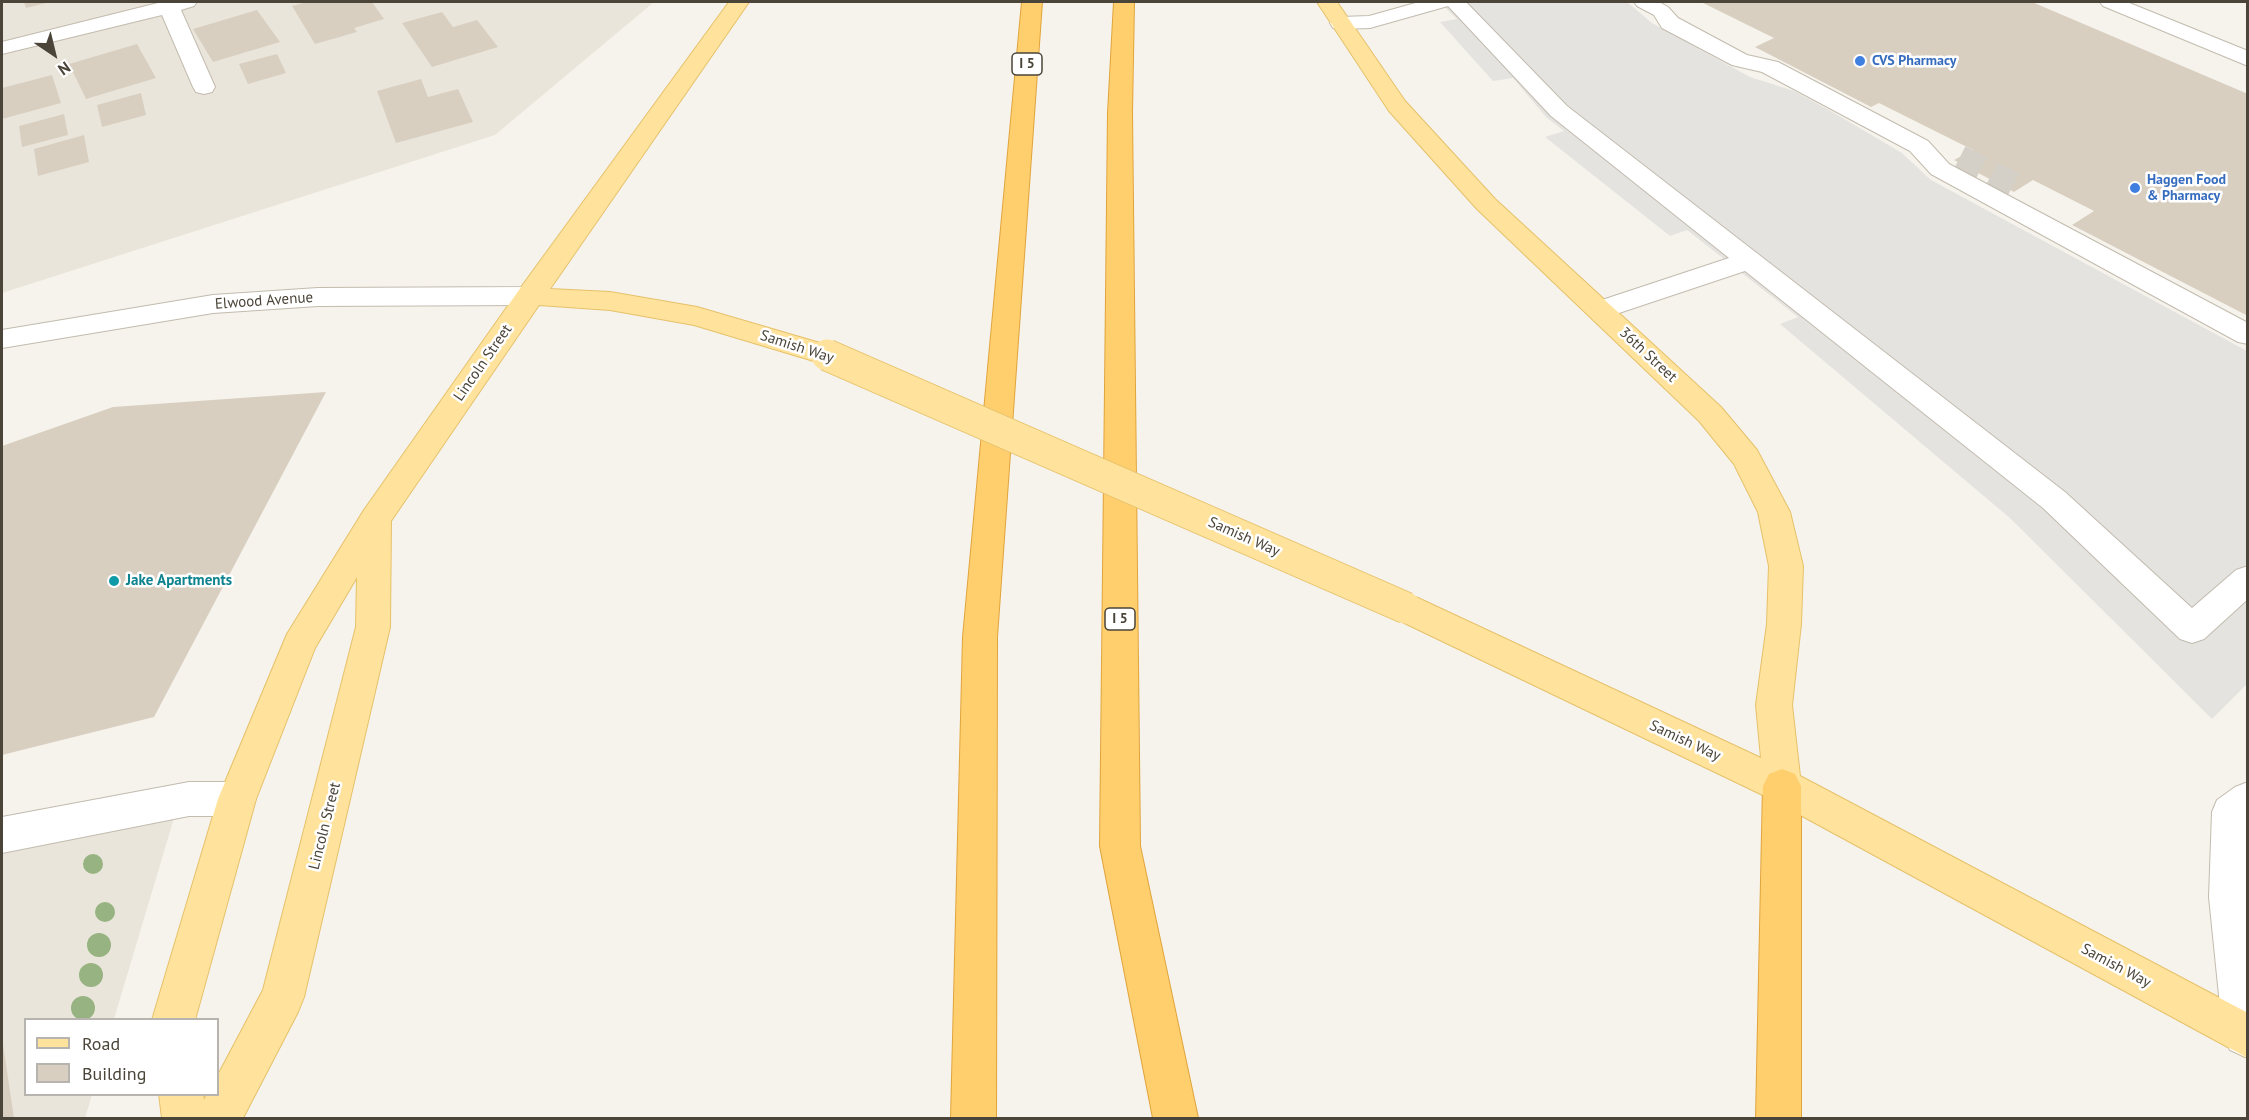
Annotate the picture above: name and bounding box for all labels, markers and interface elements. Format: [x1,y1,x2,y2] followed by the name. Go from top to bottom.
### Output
[24,24,84,84] north arrow
[1012,53,1042,75] road number: I 5
[1872,53,1957,69] place label: CVS Pharmacy
[1853,54,1867,68] marker: CVS Pharmacy
[54,58,74,80] text: N
[2147,172,2226,204] place label: Haggen Food & Pharmacy
[2128,181,2142,195] marker: Haggen Food & Pharmacy
[214,289,314,313] street label: Elwood Avenue
[450,321,516,405] street label: Lincoln Street
[1616,324,1680,386] street label: 36th Street
[758,327,836,367] street label: Samish Way
[1205,513,1283,561] street label: Samish Way
[126,572,232,590] place label: Jake Apartments
[107,574,121,588] marker: Jake Apartments
[1105,608,1135,630] road number: I 5
[1647,717,1723,765] street label: Samish Way
[305,780,345,872] street label: Lincoln Street
[2078,940,2154,992] street label: Samish Way
[24,1018,219,1096] legend
[82,1032,120,1055] text: Road
[82,1062,146,1085] text: Building

